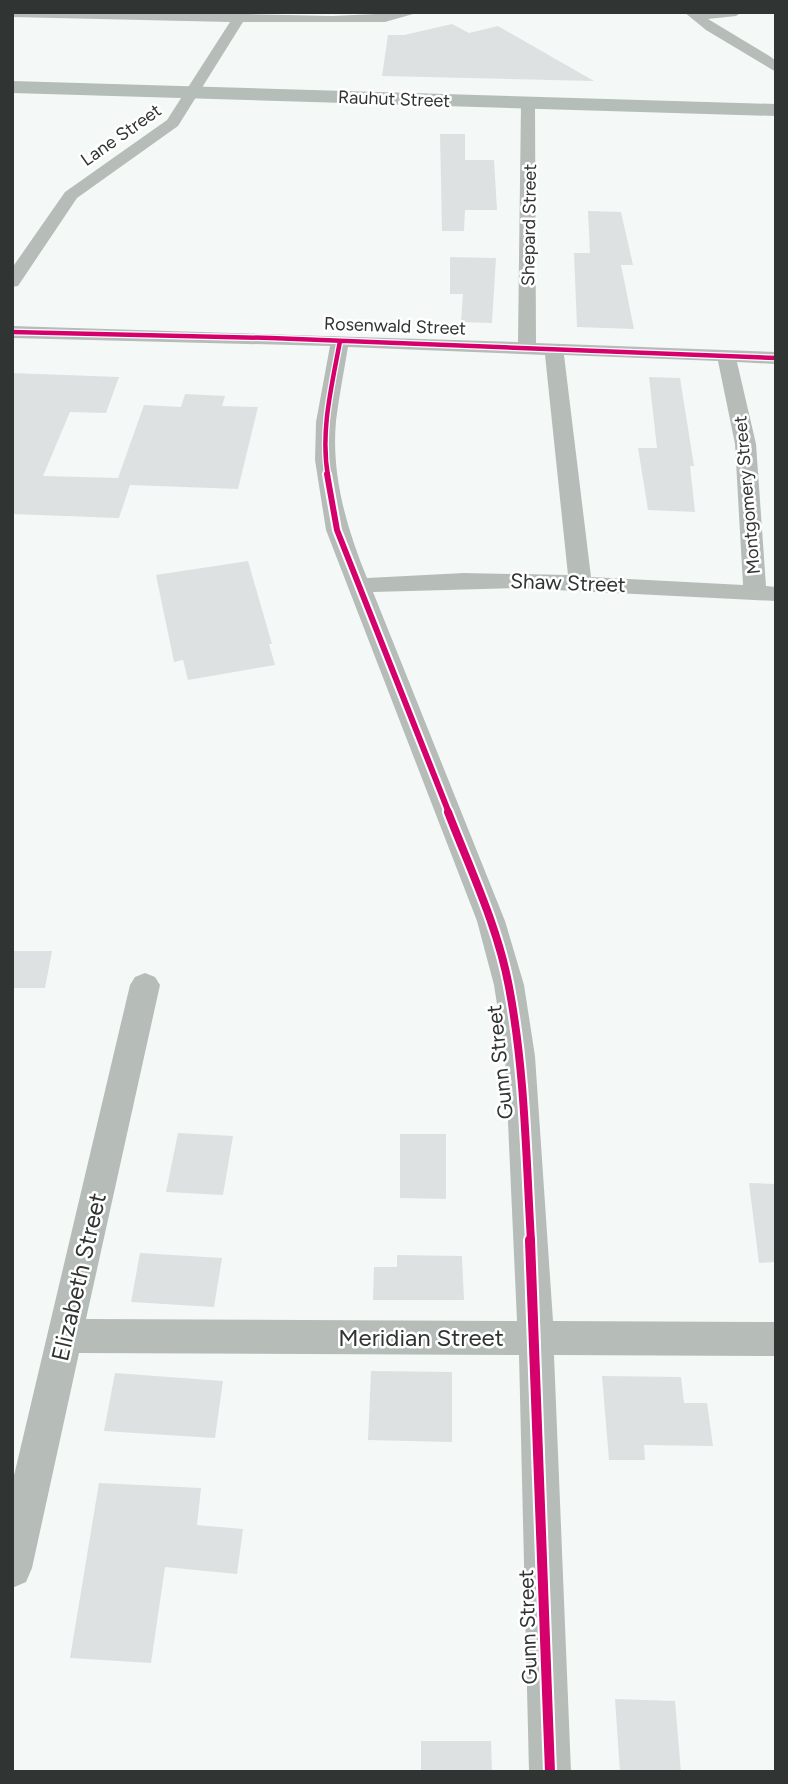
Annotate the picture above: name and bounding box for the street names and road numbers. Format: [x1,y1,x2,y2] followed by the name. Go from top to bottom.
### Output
[338,86,451,112] street label: Rauhut Street
[76,99,166,171] street label: Lane Street
[517,164,541,286] street label: Shepard Street
[324,313,467,339] street label: Rosenwald Street
[729,415,765,575] street label: Montgomery Street
[510,568,626,597] street label: Shaw Street
[481,1003,518,1121] street label: Gunn Street
[45,1190,112,1364] street label: Elizabeth Street
[338,1323,504,1352] street label: Meridian Street
[513,1569,542,1685] street label: Gunn Street

